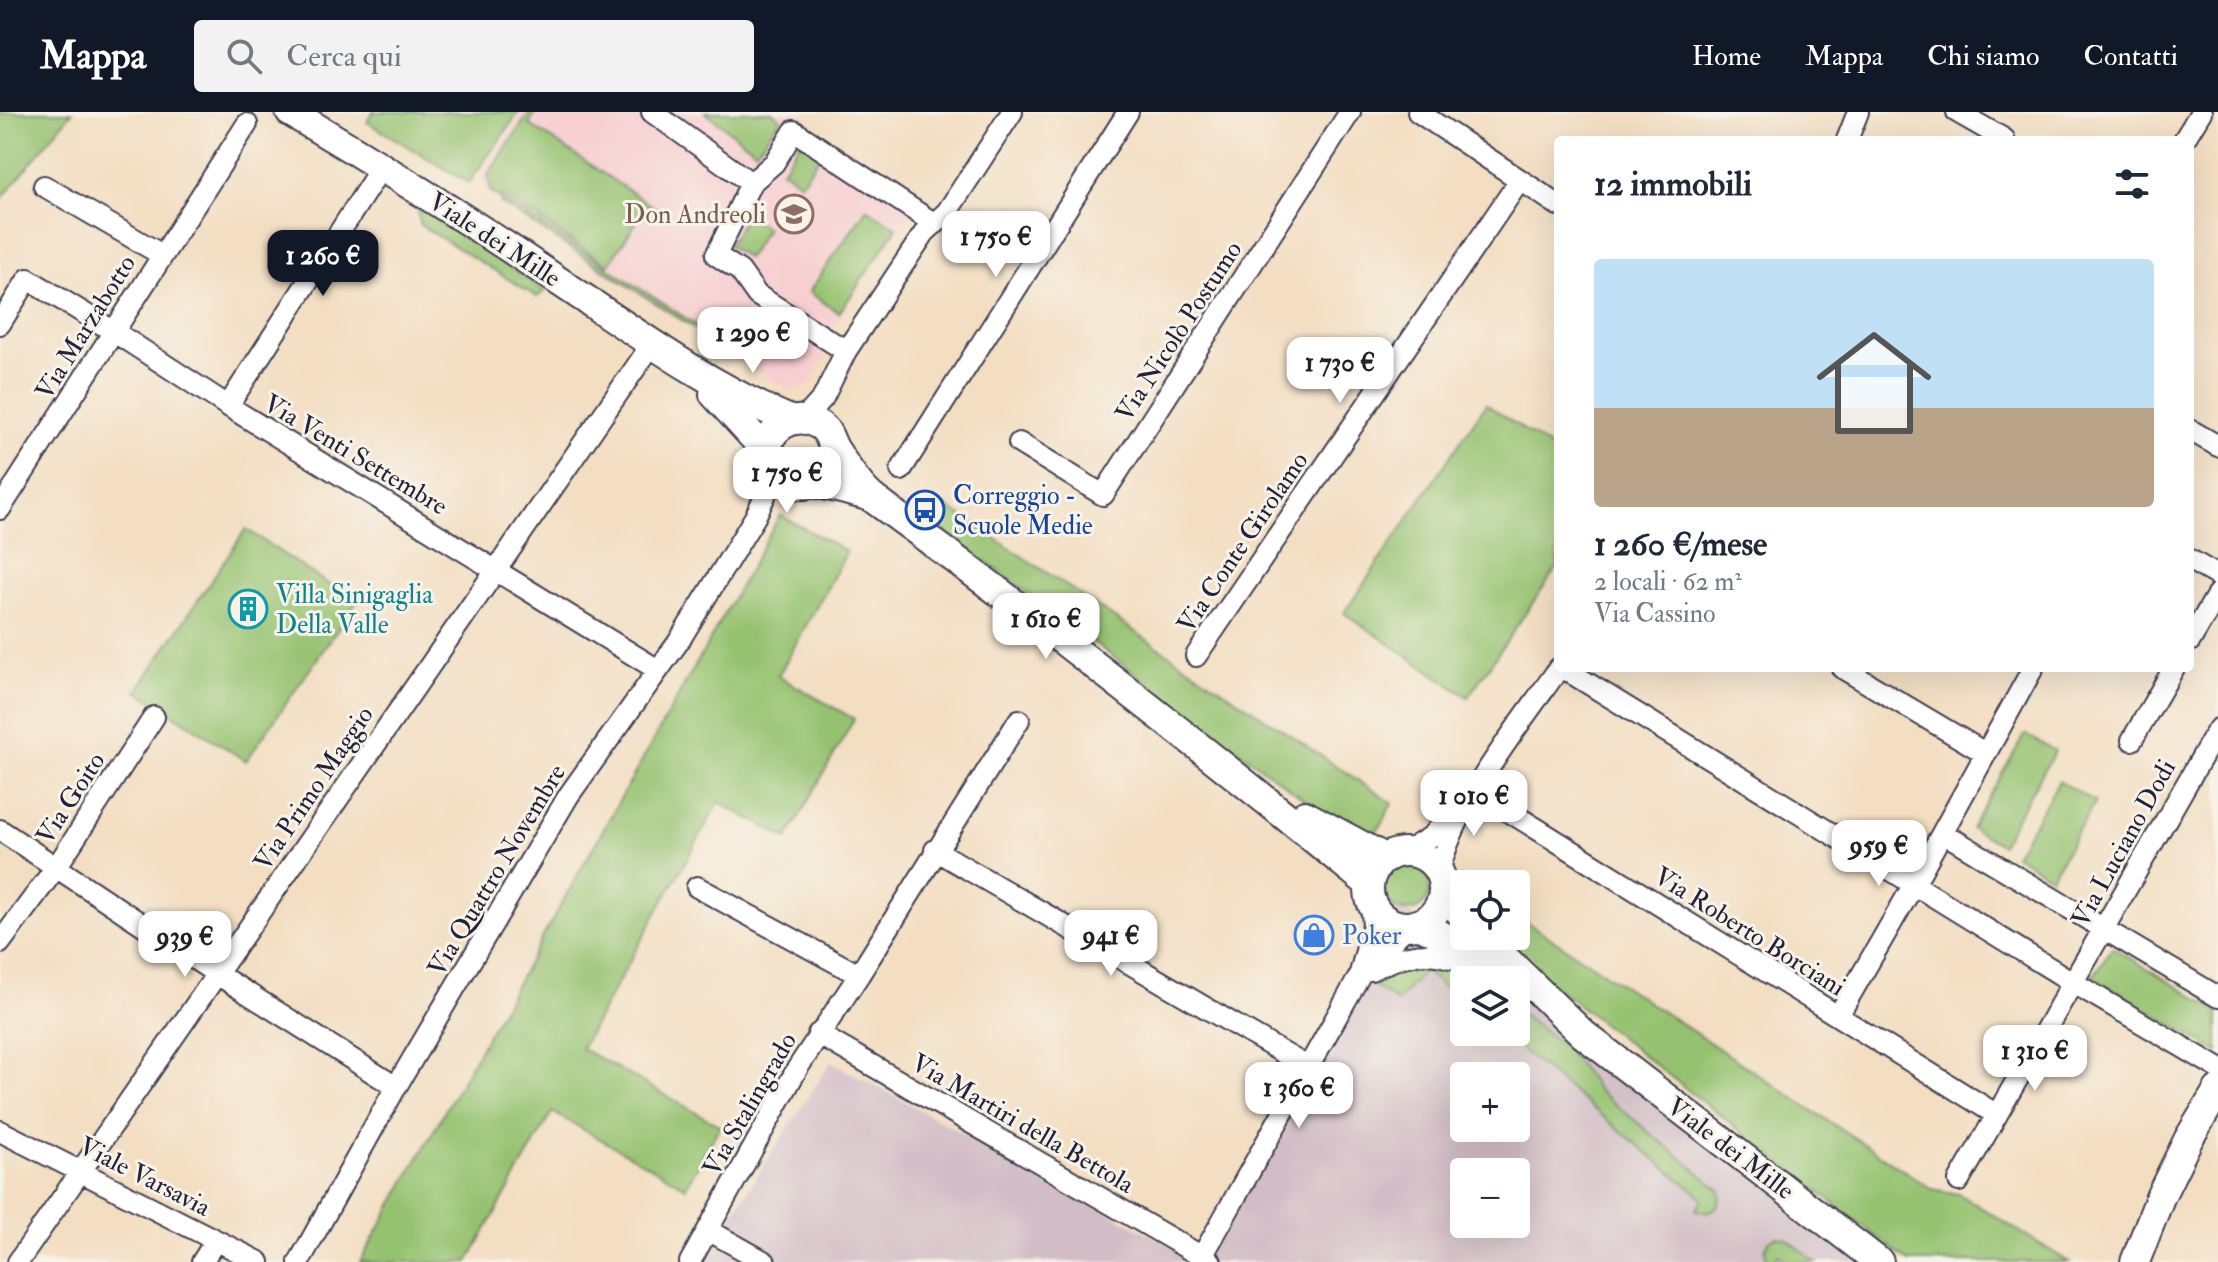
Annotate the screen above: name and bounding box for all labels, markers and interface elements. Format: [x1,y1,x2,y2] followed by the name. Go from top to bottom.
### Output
[194,20,754,92] search box
[40,32,146,80] text: Mappa
[222,34,266,78] icon: search
[286,38,402,75] text: Cerca qui
[1692,39,1761,74] text: Home
[1805,39,1883,74] text: Mappa
[1927,39,2040,74] text: Chi siamo
[2084,39,2178,74] text: Contatti
[2110,162,2154,206] icon: filters
[1594,163,1752,206] text: 12 immobili
[422,185,567,294] street label: Viale dei Mille
[773,193,815,235] school or university icon: Don Andreoli
[624,199,766,231] place label: Don Andreoli
[922,211,1070,279] pin: 1 750 €
[960,221,1032,253] text: 1 750 €
[249,230,397,298] pin: 1 260 €
[1109,235,1249,428] street label: Via Nicolò Postumo
[285,240,361,272] text: 1 260 €
[29,249,143,406] street label: Via Marzabotto
[679,307,827,375] pin: 1 290 €
[1802,311,1946,455] icon: home
[715,317,791,349] text: 1 290 €
[1266,337,1414,405] pin: 1 730 €
[1305,347,1375,379] text: 1 730 €
[258,387,453,522] street label: Via Venti Settembre
[1170,446,1315,639] street label: Via Conte Girolamo
[713,447,861,515] pin: 1 750 €
[751,457,823,489] text: 1 750 €
[953,480,1093,542] place label: Correggio - Scuole Medie
[904,489,946,531] bus stop icon: Correggio - Scuole Medie
[1594,523,1767,566] text: 1 260 €/mese
[1594,566,1742,598] text: 2 locali · 62 m²
[276,579,433,641] place label: Villa Sinigaglia Della Valle
[227,588,269,630] building icon: Villa Sinigaglia Della Valle
[972,593,1120,661] pin: 1 610 €
[1594,598,1716,630] text: Via Cassino
[1011,603,1081,635] text: 1 610 €
[247,700,381,877] street label: Via Primo Maggio
[29,747,112,851] street label: Via Goito
[2065,754,2183,933] street label: Via Luciano Dodi
[421,758,573,982] street label: Via Quattro Novembre
[1400,770,1548,838] pin: 1 010 €
[1438,780,1510,812] text: 1 010 €
[1823,820,1935,888] pin: 959 €
[1850,830,1908,862] text: 959 €
[1648,860,1851,1004] street label: Via Roberto Borciani
[1450,870,1530,1238] map controls
[1450,870,1530,950] button: locate
[1055,910,1167,978] pin: 941 €
[129,911,241,979] pin: 939 €
[1293,914,1335,956] shop icon: Poker
[1082,920,1140,952] text: 941 €
[1342,920,1402,952] place label: Poker
[156,921,214,953] text: 939 €
[1450,966,1530,1046] button: layers
[1961,1025,2109,1093] pin: 1 310 €
[696,1027,804,1182] street label: Via Stalingrado
[2001,1035,2069,1067] text: 1 310 €
[905,1047,1140,1201] street label: Via Martiri della Bettola
[1225,1062,1373,1130] pin: 1 360 €
[1450,1062,1530,1142] button: +
[1263,1072,1335,1104] text: 1 360 €
[1660,1091,1800,1207] street label: Viale dei Mille
[73,1130,216,1224] street label: Viale Varsavia
[1450,1158,1530,1238] button: −

